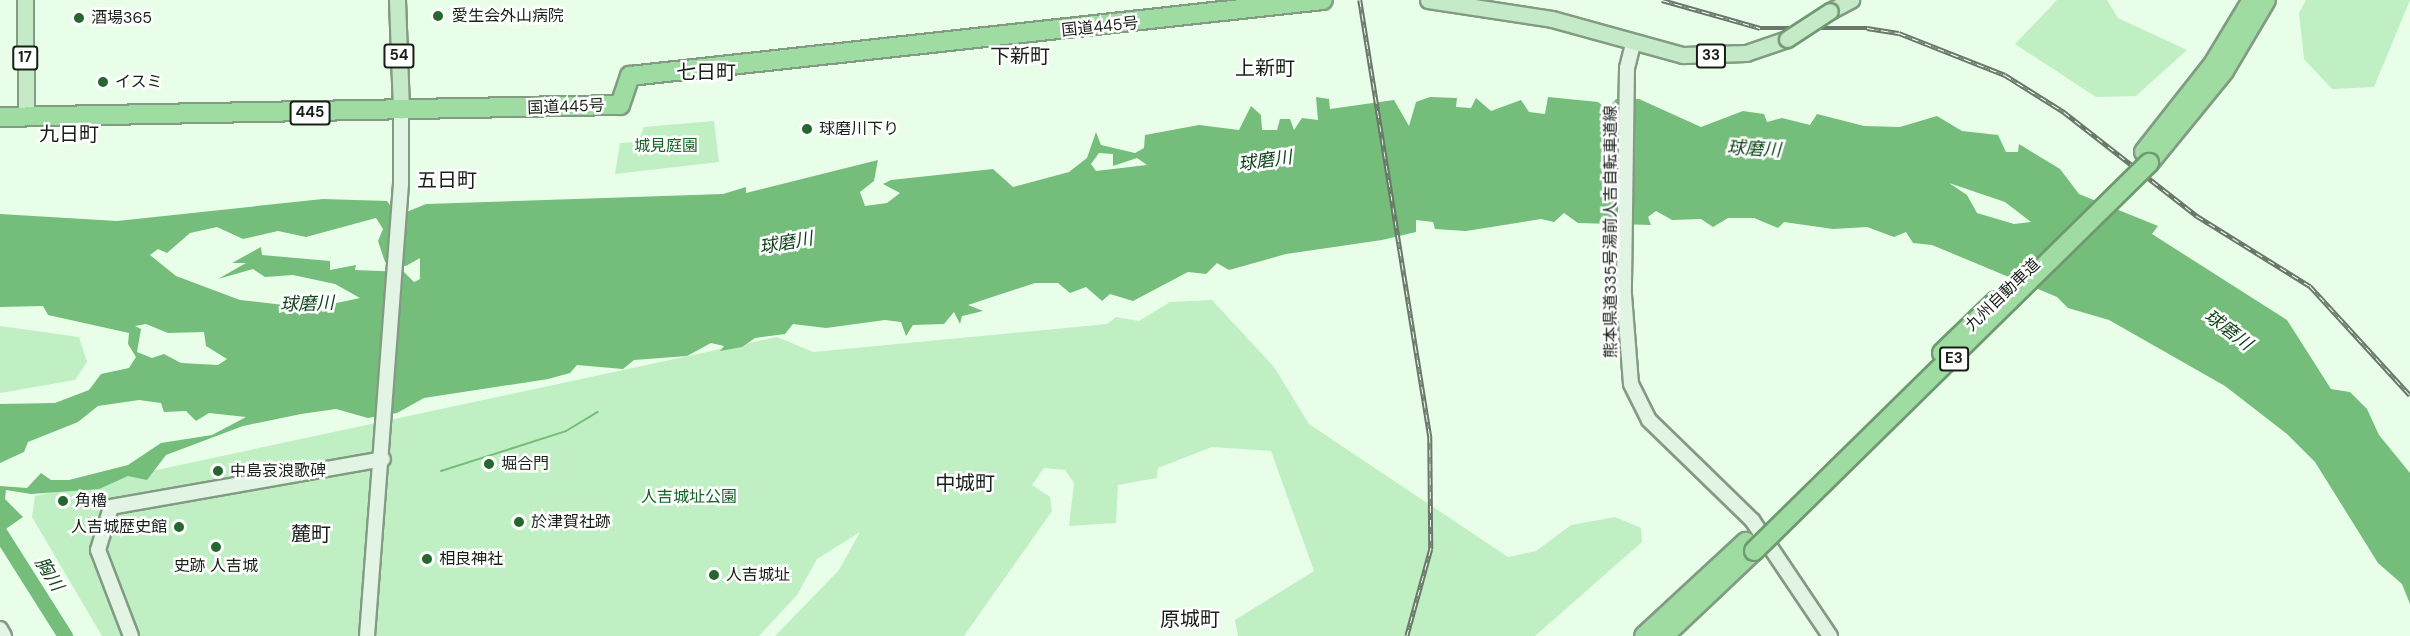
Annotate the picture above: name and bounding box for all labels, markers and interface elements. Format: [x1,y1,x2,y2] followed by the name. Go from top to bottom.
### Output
[452,6,564,26] place label: 愛生会外山病院
[429,7,447,25] marker: 愛生会外山病院
[91,8,152,28] place label: 酒場365
[72,11,86,25] marker: 酒場365
[1061,13,1139,41] street label: 国道445号
[382,44,416,68] road number: 54
[990,44,1050,68] district label: 下新町
[1694,44,1728,68] road number: 33
[12,46,38,70] road number: 17
[1235,56,1295,80] district label: 上新町
[676,60,736,84] district label: 七日町
[115,72,163,92] place label: イスミ
[96,75,110,89] marker: イスミ
[527,96,605,118] street label: 国道445号
[289,101,331,125] road number: 445
[1601,106,1621,358] street label: 熊本県道335号湯前人吉自転車道線
[819,119,899,139] place label: 球磨川下り
[39,122,99,146] district label: 九日町
[800,122,814,136] marker: 球磨川下り
[634,136,698,156] park label: 城見庭園
[1726,137,1782,161] water label: 球磨川
[1237,147,1293,175] water label: 球磨川
[417,168,477,192] district label: 五日町
[758,228,814,258] water label: 球磨川
[1962,255,2044,335] street label: 九州自動車道
[280,292,334,316] water label: 球磨川
[2200,305,2256,355] water label: 球磨川
[1939,347,1969,371] road number: E3
[501,454,549,474] place label: 堀合門
[482,457,496,471] marker: 堀合門
[230,461,326,481] place label: 中島哀浪歌碑
[211,464,225,478] marker: 中島哀浪歌碑
[935,471,995,495] district label: 中城町
[641,487,737,507] park label: 人吉城址公園
[75,491,107,511] place label: 角櫓
[56,494,70,508] marker: 角櫓
[531,512,611,532] place label: 於津賀社跡
[512,515,526,529] marker: 於津賀社跡
[71,517,167,537] place label: 人吉城歴史館
[172,520,186,534] marker: 人吉城歴史館
[291,522,331,546] district label: 麓町
[209,540,223,554] marker: 史跡 人吉城
[439,549,503,569] place label: 相良神社
[420,552,434,566] marker: 相良神社
[30,553,68,595] water label: 胸川
[174,556,258,576] place label: 史跡 人吉城
[726,565,790,585] place label: 人吉城址
[707,568,721,582] marker: 人吉城址
[1160,607,1220,631] district label: 原城町

